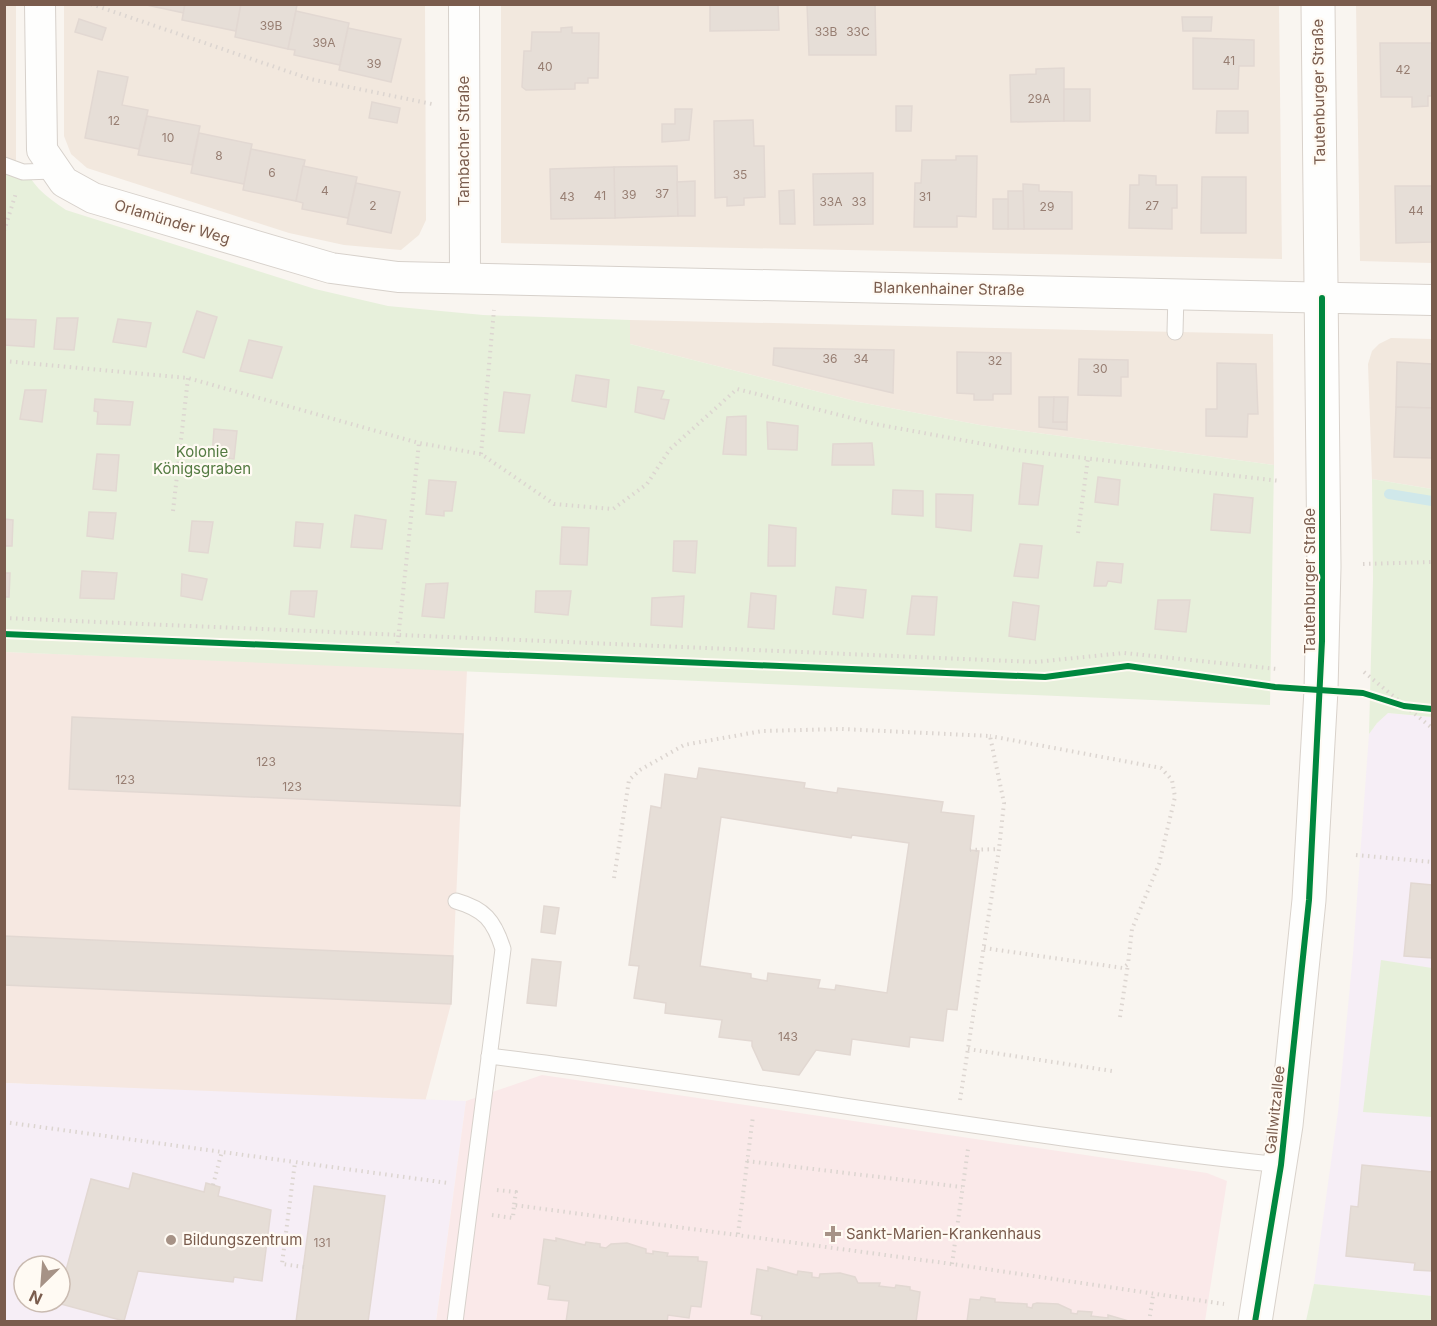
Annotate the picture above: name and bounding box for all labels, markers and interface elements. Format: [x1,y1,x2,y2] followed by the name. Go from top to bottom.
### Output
[260,18,282,33] house number: 39B
[1308,19,1329,165] street label: Tautenburger Straße
[815,24,837,39] house number: 33B
[846,24,870,39] house number: 33C
[312,35,336,50] house number: 39A
[1223,53,1235,68] house number: 41
[367,56,381,71] house number: 39
[537,59,553,74] house number: 40
[1395,62,1411,77] house number: 42
[454,76,473,206] street label: Tambacher Straße
[1027,91,1051,106] house number: 29A
[108,113,120,128] house number: 12
[162,130,174,145] house number: 10
[215,148,223,163] house number: 8
[268,165,276,180] house number: 6
[733,167,747,182] house number: 35
[321,183,329,198] house number: 4
[655,186,669,201] house number: 37
[622,187,636,202] house number: 39
[594,188,606,203] house number: 41
[559,189,575,204] house number: 43
[919,189,931,204] house number: 31
[819,194,843,209] house number: 33A
[852,194,866,209] house number: 33
[112,195,232,248] street label: Orlamünder Weg
[369,198,377,213] house number: 2
[1145,198,1159,213] house number: 27
[1040,199,1054,214] house number: 29
[1408,203,1424,218] house number: 44
[873,278,1025,299] street label: Blankenhainer Straße
[823,351,837,366] house number: 36
[853,351,869,366] house number: 34
[988,353,1002,368] house number: 32
[1093,361,1107,376] house number: 30
[153,442,251,478] park label: Kolonie Königsgraben
[1300,508,1319,654] street label: Tautenburger Straße
[256,754,276,769] house number: 123
[115,772,135,787] house number: 123
[282,779,302,794] house number: 123
[778,1029,798,1044] house number: 143
[1260,1065,1289,1155] street label: Gallwitzallee
[846,1224,1041,1243] place label: Sankt-Marien-Krankenhaus
[824,1225,842,1243] marker: Sankt-Marien-Krankenhaus
[183,1230,302,1249] place label: Bildungszentrum
[164,1233,178,1247] marker: Bildungszentrum
[313,1235,331,1250] house number: 131
[12,1254,72,1314] north arrow
[26,1286,45,1309] text: N

